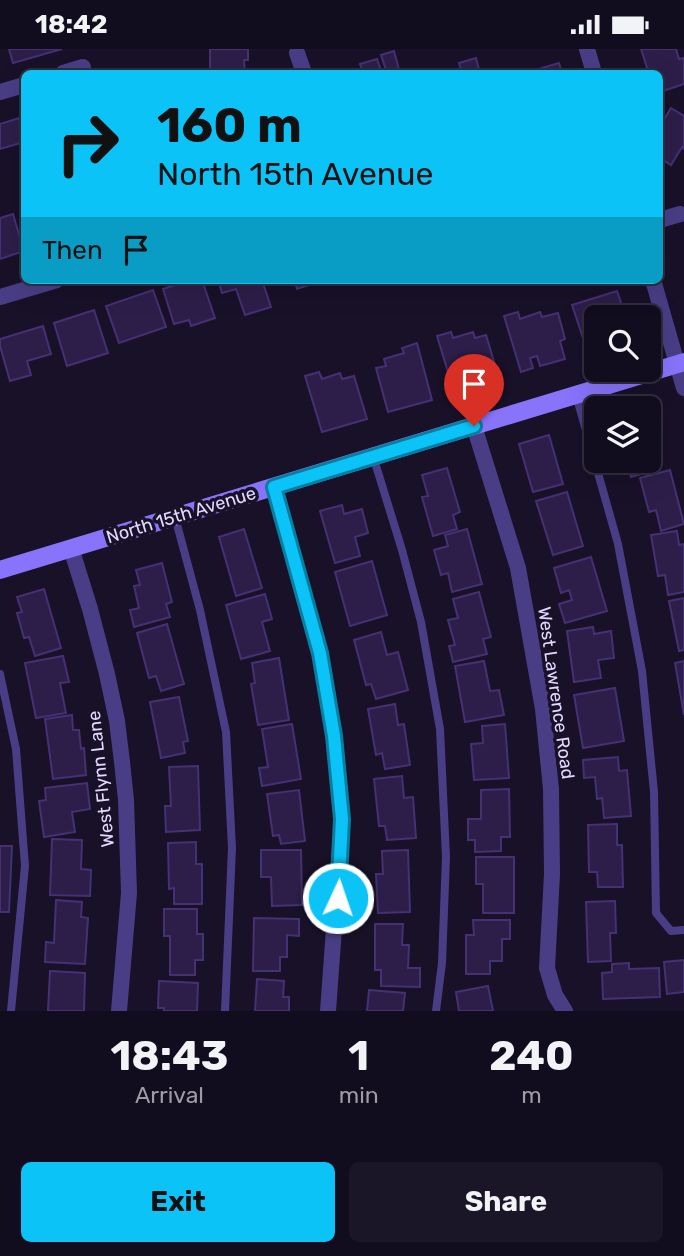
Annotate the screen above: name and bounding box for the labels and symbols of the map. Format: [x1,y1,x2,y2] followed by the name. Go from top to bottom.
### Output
[444,354,504,426] pin
[103,482,259,548] street label: North 15th Avenue
[533,605,579,781] street label: West Lawrence Road
[83,710,119,848] street label: West Flynn Lane
[301,861,375,935] position arrow

